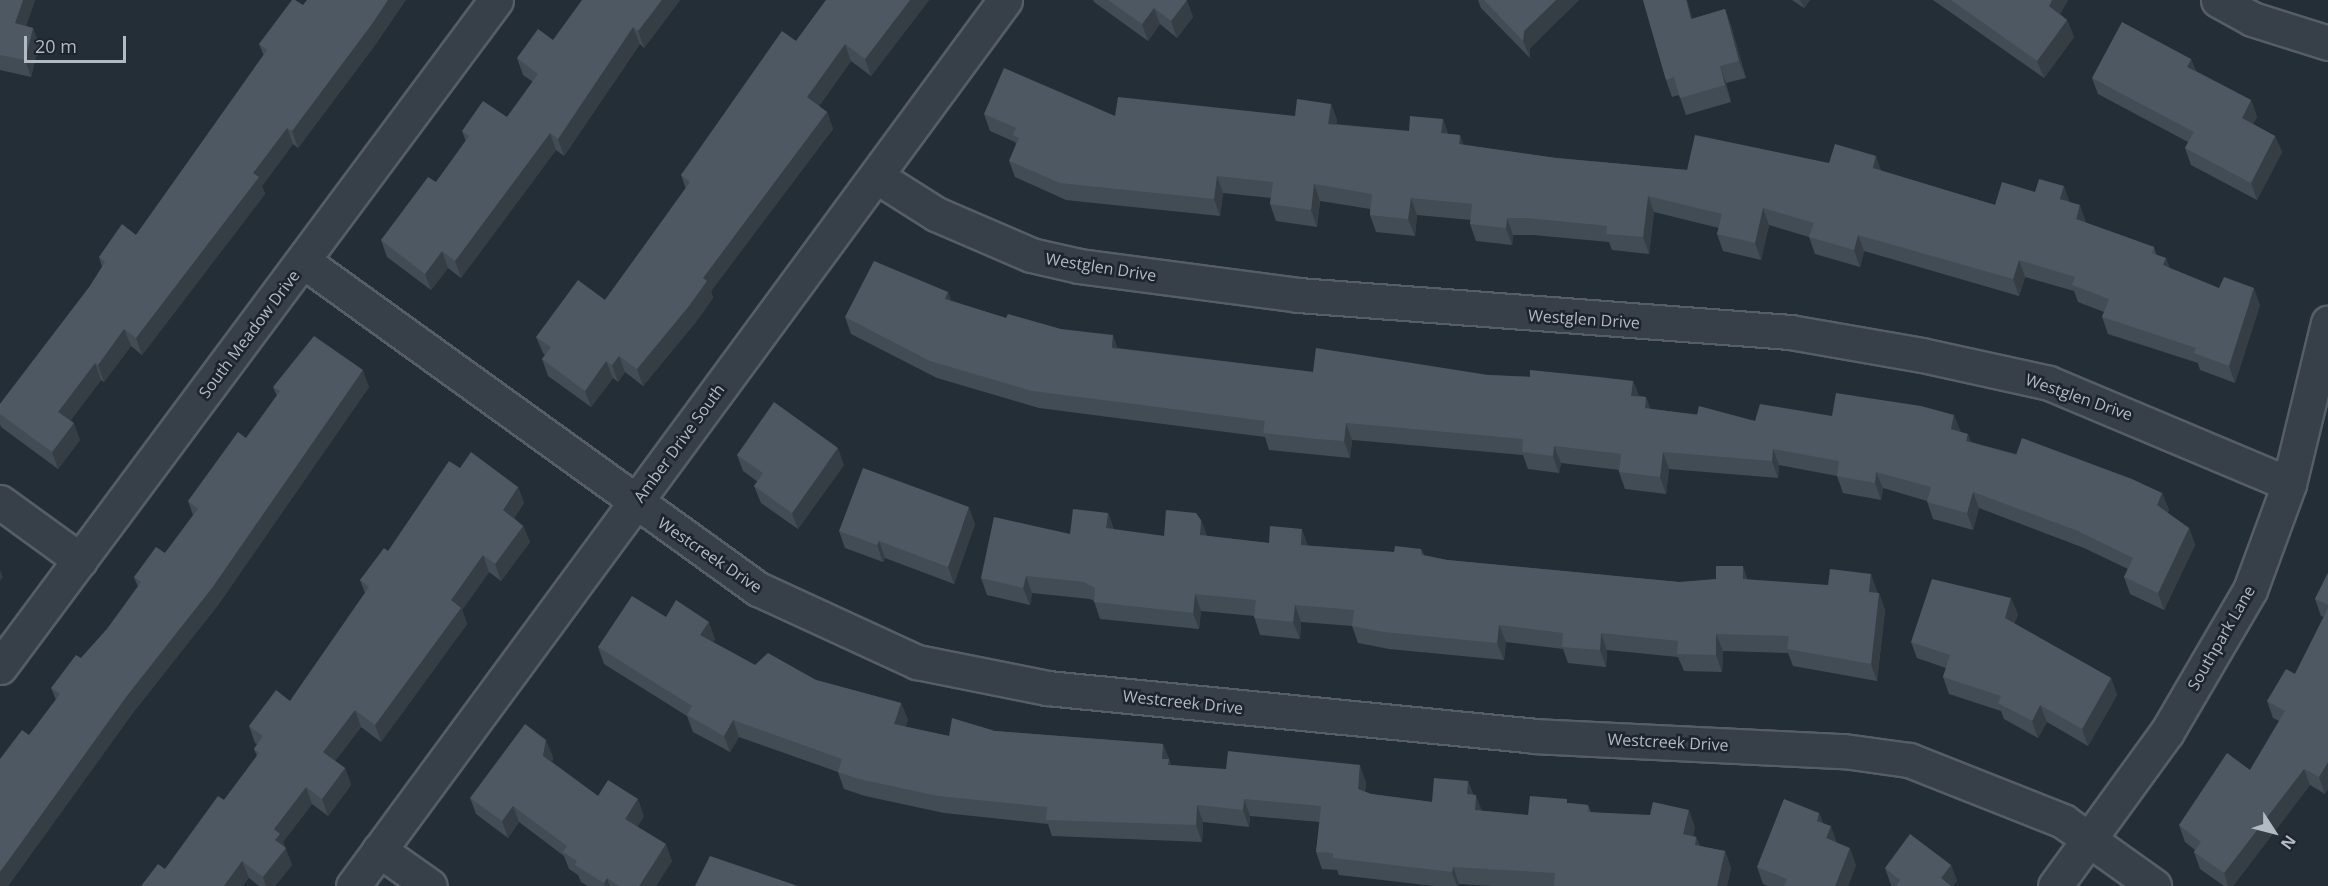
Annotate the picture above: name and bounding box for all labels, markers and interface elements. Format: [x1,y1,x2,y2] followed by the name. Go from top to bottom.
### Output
[27,24,129,62] scale bar
[35,34,77,58] text: 20 m
[1044,249,1158,285] street label: Westglen Drive
[195,266,303,402] street label: South Meadow Drive
[1528,306,1640,332] street label: Westglen Drive
[2023,370,2135,424] street label: Westglen Drive
[630,380,728,506] street label: Amber Drive South
[654,513,766,597] street label: Westcreek Drive
[2183,582,2259,694] street label: Southpark Lane
[1122,686,1244,718] street label: Westcreek Drive
[1607,729,1729,755] street label: Westcreek Drive
[2244,802,2304,862] north arrow
[2276,831,2301,854] text: N

